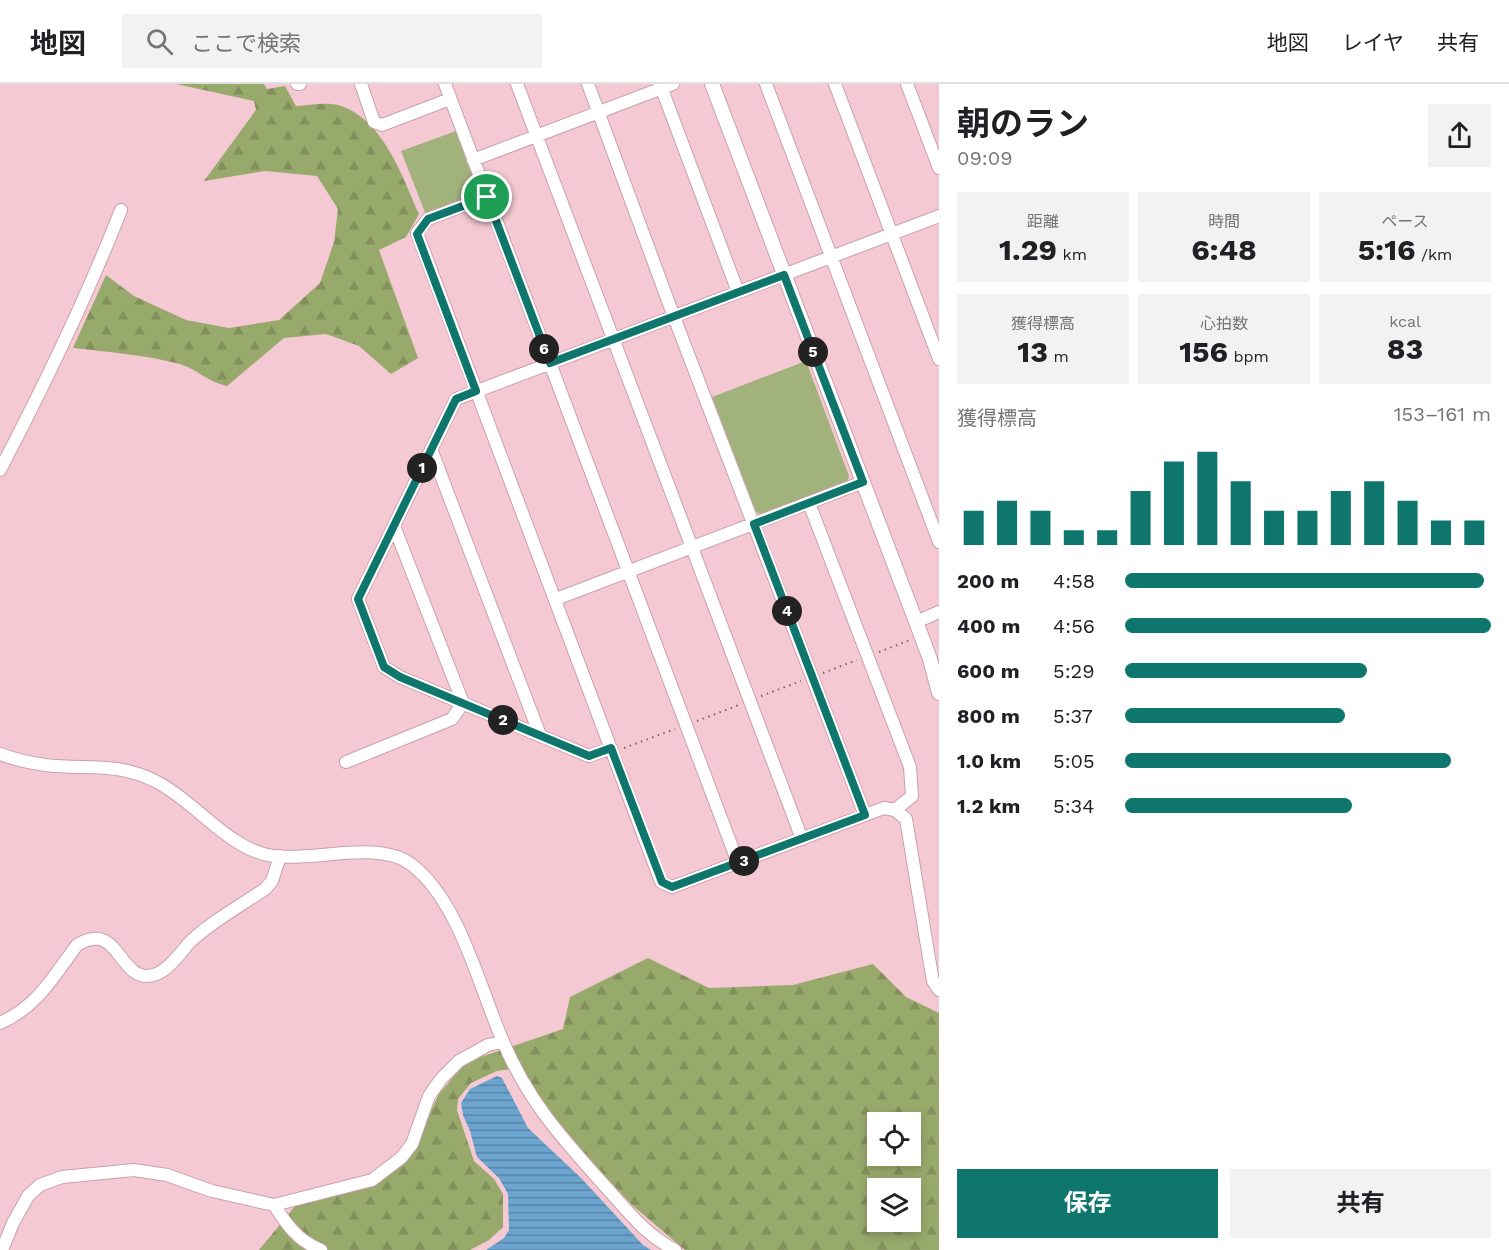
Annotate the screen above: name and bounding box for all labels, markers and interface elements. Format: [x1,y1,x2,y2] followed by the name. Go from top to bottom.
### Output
[122,14,542,68] search box
[143,25,176,58] icon: search
[30,27,86,60] text: 地図
[1267,30,1309,55] text: 地図
[1342,30,1404,55] text: レイヤ
[1437,30,1479,55] text: 共有
[191,31,301,56] text: ここで検索
[957,104,1089,143] text: 朝のラン
[1428,104,1491,167] button: share
[957,146,1012,170] text: 09:09
[461,171,512,222] pin
[470,180,503,213] icon: arrive
[1027,212,1059,231] text: 距離
[1208,212,1240,231] text: 時間
[1381,212,1429,231] text: ペース
[999,232,1057,267] text: 1.29
[1191,232,1257,267] text: 6:48
[1358,232,1416,267] text: 5:16
[1057,245,1087,264] text: km
[1416,245,1452,264] text: /km
[1389,312,1421,331] text: kcal
[1011,314,1075,333] text: 獲得標高
[1200,314,1248,333] text: 心拍数
[1387,331,1423,366] text: 83
[529,334,559,364] pin: 6
[1017,334,1048,369] text: 13
[1179,334,1228,369] text: 156
[798,337,828,367] pin: 5
[539,339,549,358] text: 6
[808,342,818,361] text: 5
[1048,347,1069,366] text: m
[1228,347,1269,366] text: bpm
[1394,402,1491,426] text: 153–161 m
[957,406,1037,430] text: 獲得標高
[407,453,437,483] pin: 1
[419,458,425,477] text: 1
[957,569,1019,593] text: 200 m
[1053,569,1095,593] text: 4:58
[772,596,802,626] pin: 4
[782,601,792,620] text: 4
[957,614,1020,638] text: 400 m
[1053,614,1095,638] text: 4:56
[957,659,1020,683] text: 600 m
[1053,659,1095,683] text: 5:29
[957,704,1020,728] text: 800 m
[1053,704,1093,728] text: 5:37
[488,705,518,735] pin: 2
[498,710,508,729] text: 2
[957,749,1021,773] text: 1.0 km
[1053,749,1095,773] text: 5:05
[957,794,1020,818] text: 1.2 km
[1053,794,1094,818] text: 5:34
[729,846,759,876] pin: 3
[739,851,749,870] text: 3
[867,1112,921,1232] map controls
[867,1112,921,1166] button: locate
[957,1169,1218,1238] button: 保存
[1230,1169,1491,1238] button: 共有
[867,1178,921,1232] button: layers

